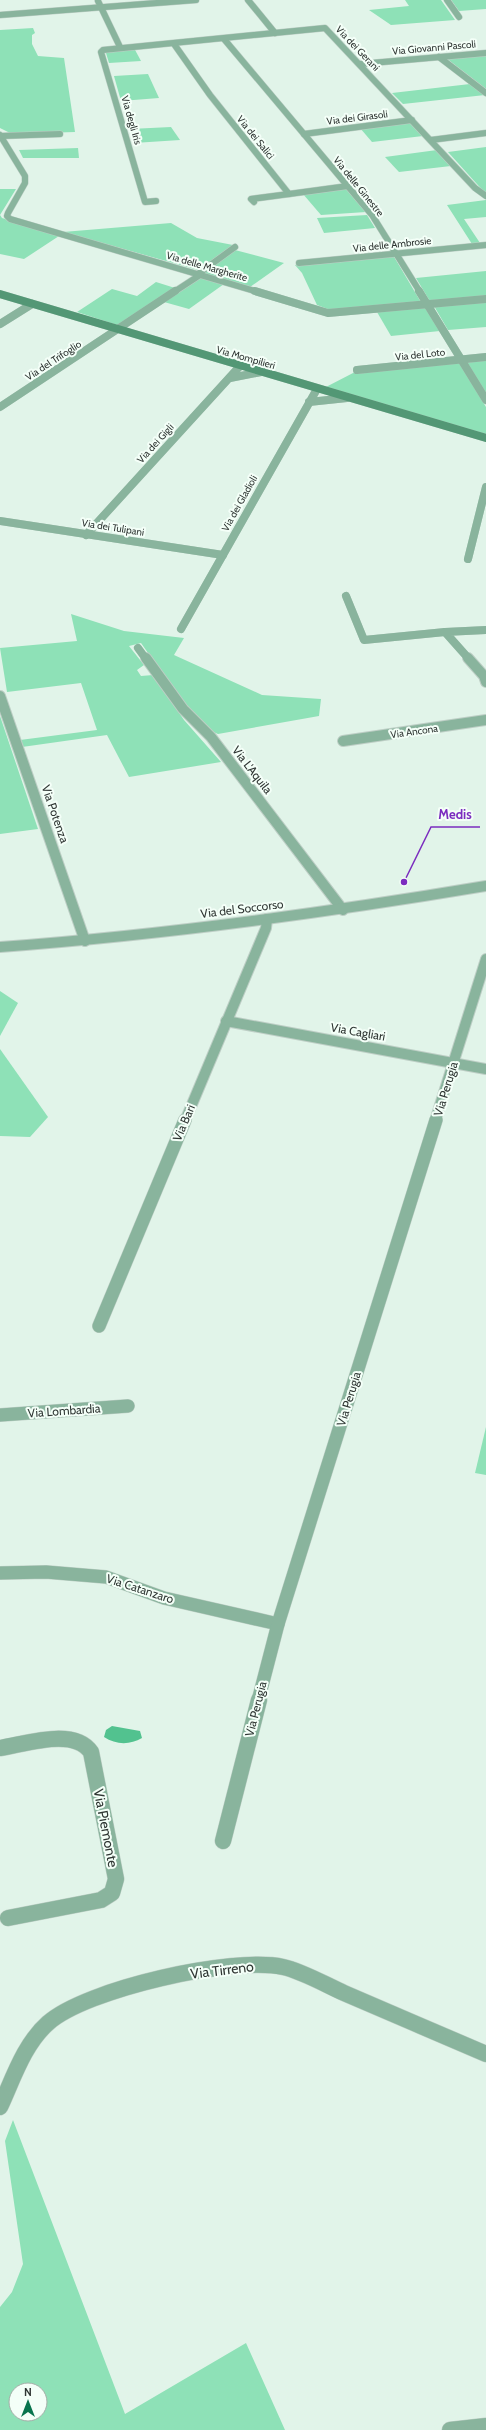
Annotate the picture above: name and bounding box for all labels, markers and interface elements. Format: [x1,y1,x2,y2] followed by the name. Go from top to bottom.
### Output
[333,23,383,74] street label: Via dei Gerani
[392,37,476,58] street label: Via Giovanni Pascoli
[118,94,145,146] street label: Via degli Iris
[326,107,388,128] street label: Via dei Girasoli
[234,113,277,162] street label: Via dei Salici
[330,154,387,219] street label: Via delle Ginestre
[352,234,432,255] street label: Via delle Ambrosie
[165,249,249,284] street label: Via delle Margherite
[23,337,84,383] street label: Via del Trifoglio
[215,343,277,372] street label: Via Mompilieri
[394,345,446,364] street label: Via del Loto
[134,421,177,466] street label: Via dei Gigli
[219,473,260,534] street label: Via dei Gladioli
[81,516,145,539] street label: Via dei Tulipani
[389,722,439,741] street label: Via Ancona
[229,743,276,797] street label: Via L'Aquila
[39,783,72,845] street label: Via Potenza
[431,802,480,827] callout: Medis
[438,806,472,822] text: Medis
[200,896,285,921] street label: Via del Soccorso
[329,1019,387,1044] street label: Via Cagliari
[430,1060,461,1118] street label: Via Perugia
[169,1102,198,1143] street label: Via Bari
[333,1370,364,1428] street label: Via Perugia
[27,1400,101,1421] street label: Via Lombardia
[105,1571,176,1607] street label: Via Catanzaro
[241,1680,270,1738] street label: Via Perugia
[90,1787,122,1869] street label: Via Piemonte
[189,1957,255,1983] street label: Via Tirreno
[8,2382,48,2422] north arrow
[24,2385,32,2399] text: N

